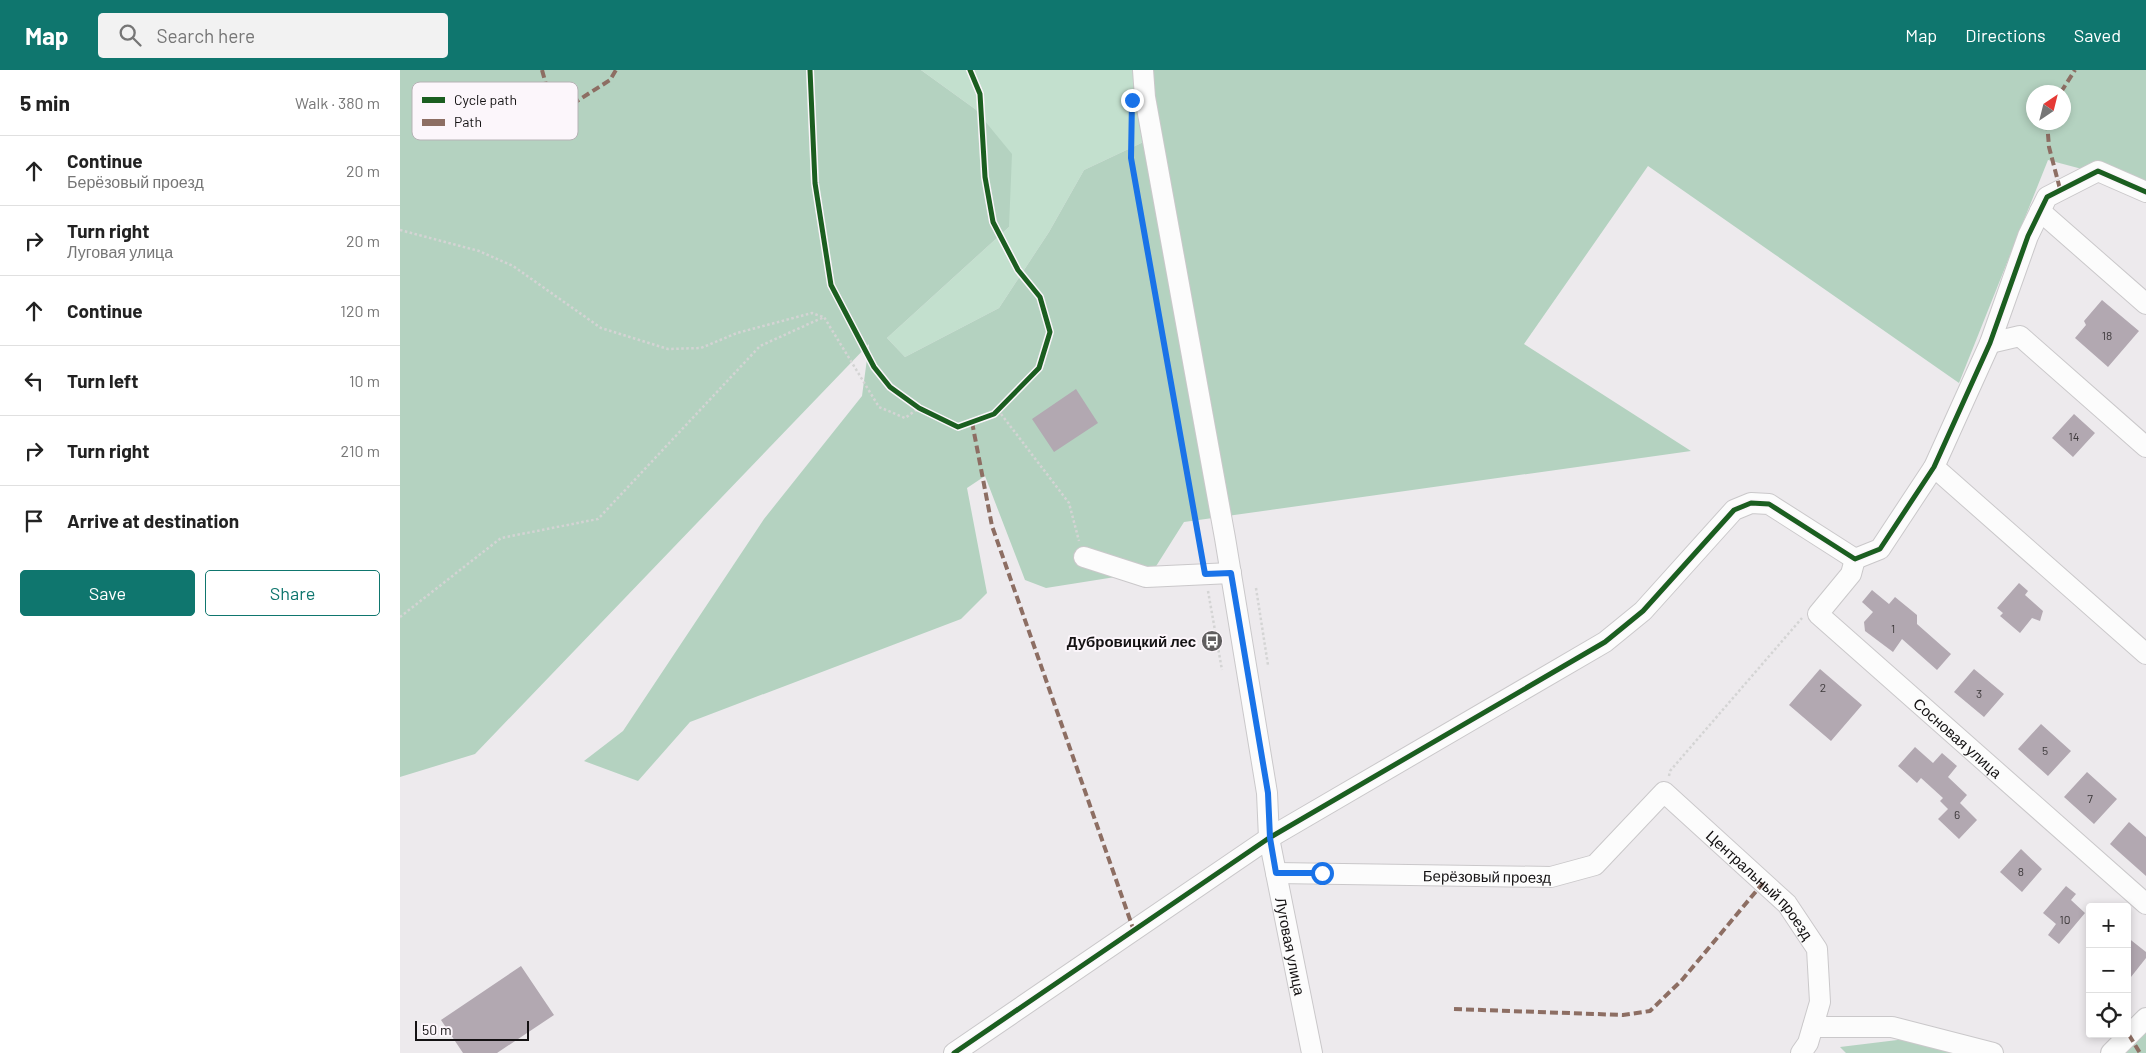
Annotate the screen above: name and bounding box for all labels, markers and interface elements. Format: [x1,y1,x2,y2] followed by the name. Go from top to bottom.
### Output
[98,13,448,58] search box
[25,21,68,50] text: Map
[116,21,144,49] icon: search
[156,24,255,47] text: Search here
[1905,24,1937,46] text: Map
[1965,24,2046,46] text: Directions
[2074,24,2121,46] text: Saved
[412,82,578,140] legend
[2026,85,2071,130] north arrow
[1121,89,1144,112] route end
[20,90,70,115] text: 5 min
[454,91,517,108] text: Cycle path
[295,93,380,112] text: Walk · 380 m
[454,113,482,130] text: Path
[67,149,143,172] text: Continue
[20,157,48,185] icon: ahead
[346,161,380,180] text: 20 m
[67,172,204,191] text: Берёзовый проезд
[67,219,149,242] text: Turn right
[20,227,48,255] icon: right
[346,231,380,250] text: 20 m
[67,242,173,261] text: Луговая улица
[20,297,48,325] icon: ahead
[67,299,143,322] text: Continue
[340,301,380,320] text: 120 m
[2102,328,2112,342] house number: 18
[20,367,48,395] icon: left
[67,369,138,392] text: Turn left
[349,371,380,390] text: 10 m
[2069,429,2079,443] house number: 14
[20,437,48,465] icon: right
[67,439,149,462] text: Turn right
[341,441,380,460] text: 210 m
[20,507,48,535] icon: arrive
[67,509,239,532] text: Arrive at destination
[20,570,195,616] button: Save
[205,570,380,616] button: Share
[1891,621,1895,635] house number: 1
[1200,629,1224,653] bus stop icon: Дубровицкий лес
[1067,632,1196,650] place label: Дубровицкий лес
[1820,680,1826,694] house number: 2
[1976,686,1982,700] house number: 3
[1910,694,2006,782] street label: Сосновая улица
[2042,743,2048,757] house number: 5
[2087,791,2093,805] house number: 7
[1954,807,1960,821] house number: 6
[1703,826,1817,943] street label: Центральный проезд
[1311,862,1334,885] route start
[2018,864,2024,878] house number: 8
[1423,866,1551,886] street label: Берёзовый проезд
[1272,896,1309,997] street label: Луговая улица
[2086,903,2131,1038] map controls
[2086,903,2131,948] button: +
[2060,912,2070,926] house number: 10
[2086,948,2131,993] button: −
[2086,993,2131,1038] button: locate
[415,1018,529,1041] scale bar
[422,1021,451,1038] text: 50 m

